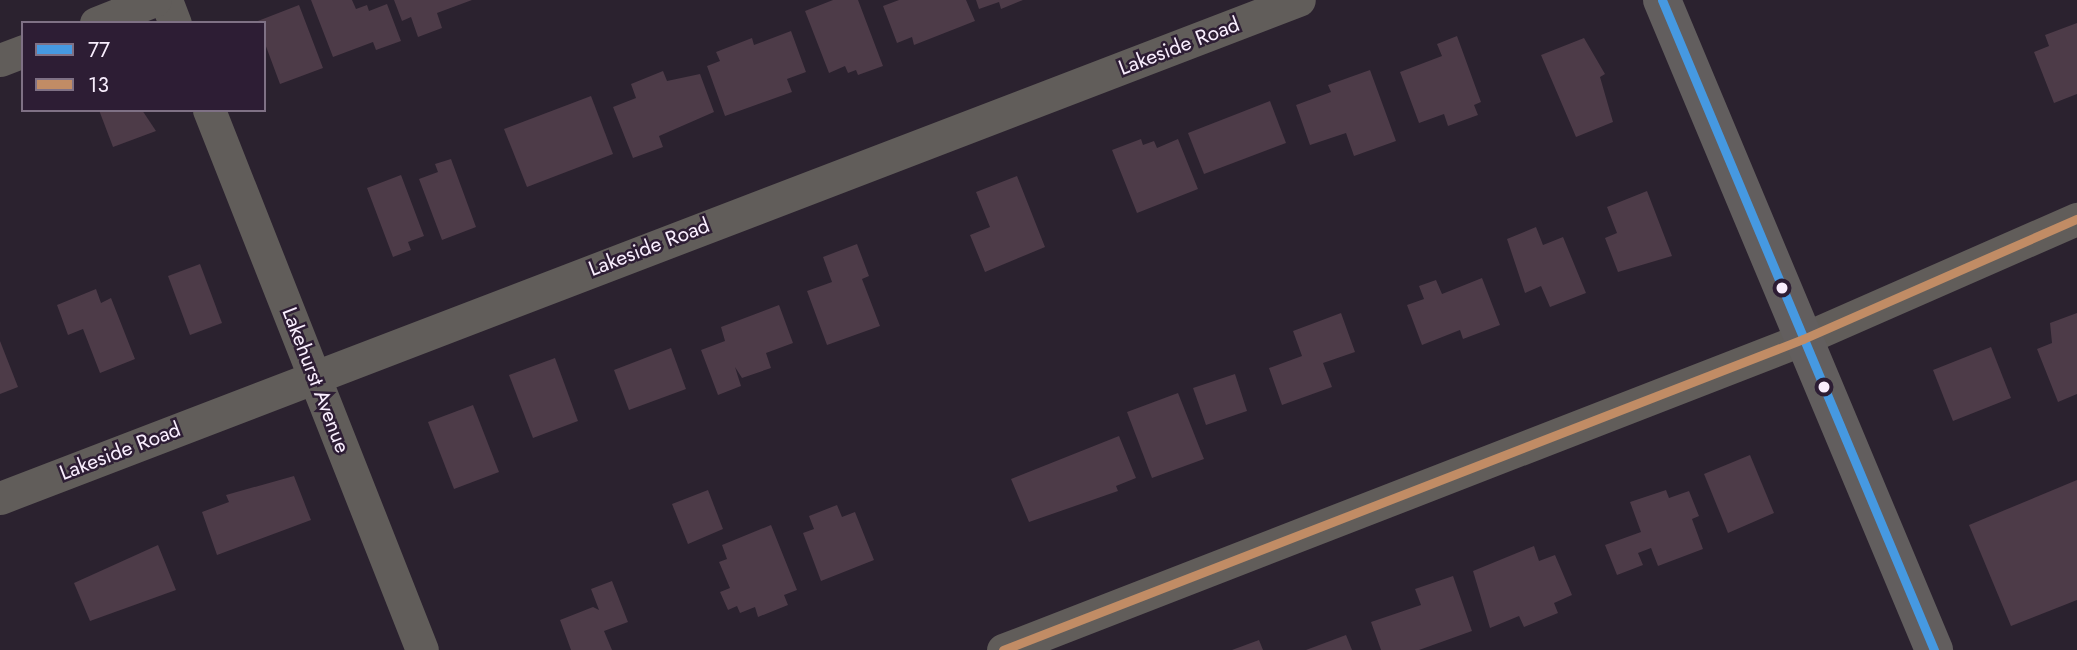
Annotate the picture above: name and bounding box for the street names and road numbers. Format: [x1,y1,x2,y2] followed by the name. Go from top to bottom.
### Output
[1115,11,1243,81] street label: Lakeside Road
[585,212,713,282] street label: Lakeside Road
[277,304,355,456] street label: Lakehurst Avenue
[56,416,184,486] street label: Lakeside Road

